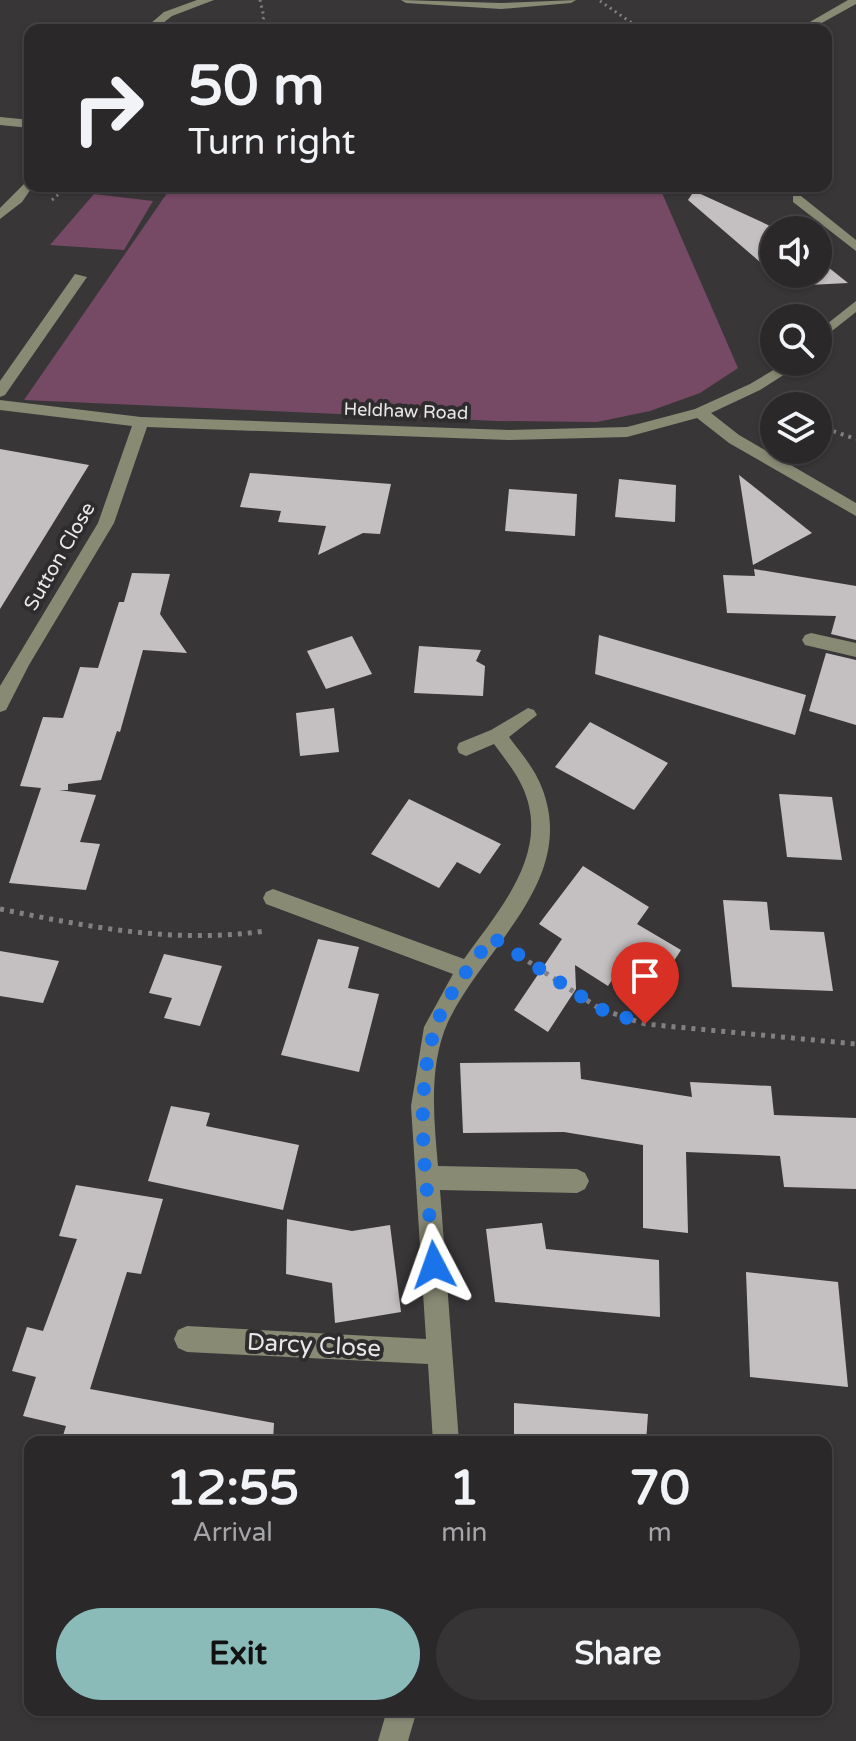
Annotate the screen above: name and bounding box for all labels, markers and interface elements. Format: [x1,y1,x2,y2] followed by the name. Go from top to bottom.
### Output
[188,53,324,120] text: 50 m
[56,56,160,160] icon: right
[188,121,355,164] text: Turn right
[760,216,832,464] map controls
[760,216,832,288] button: sound
[760,304,832,376] button: search
[760,392,832,464] button: layers
[343,398,469,424] street label: Heldhaw Road
[19,498,101,615] street label: Sutton Close
[611,942,679,1024] pin
[623,954,667,998] icon: arrive
[392,1223,476,1307] position arrow
[246,1328,382,1363] street label: Darcy Close
[166,1460,299,1518] text: 12:55
[449,1460,479,1518] text: 1
[630,1460,690,1518] text: 70
[192,1517,273,1548] text: Arrival
[441,1517,487,1548] text: min
[648,1517,672,1548] text: m
[56,1608,420,1700] button: Exit
[436,1608,800,1700] button: Share

